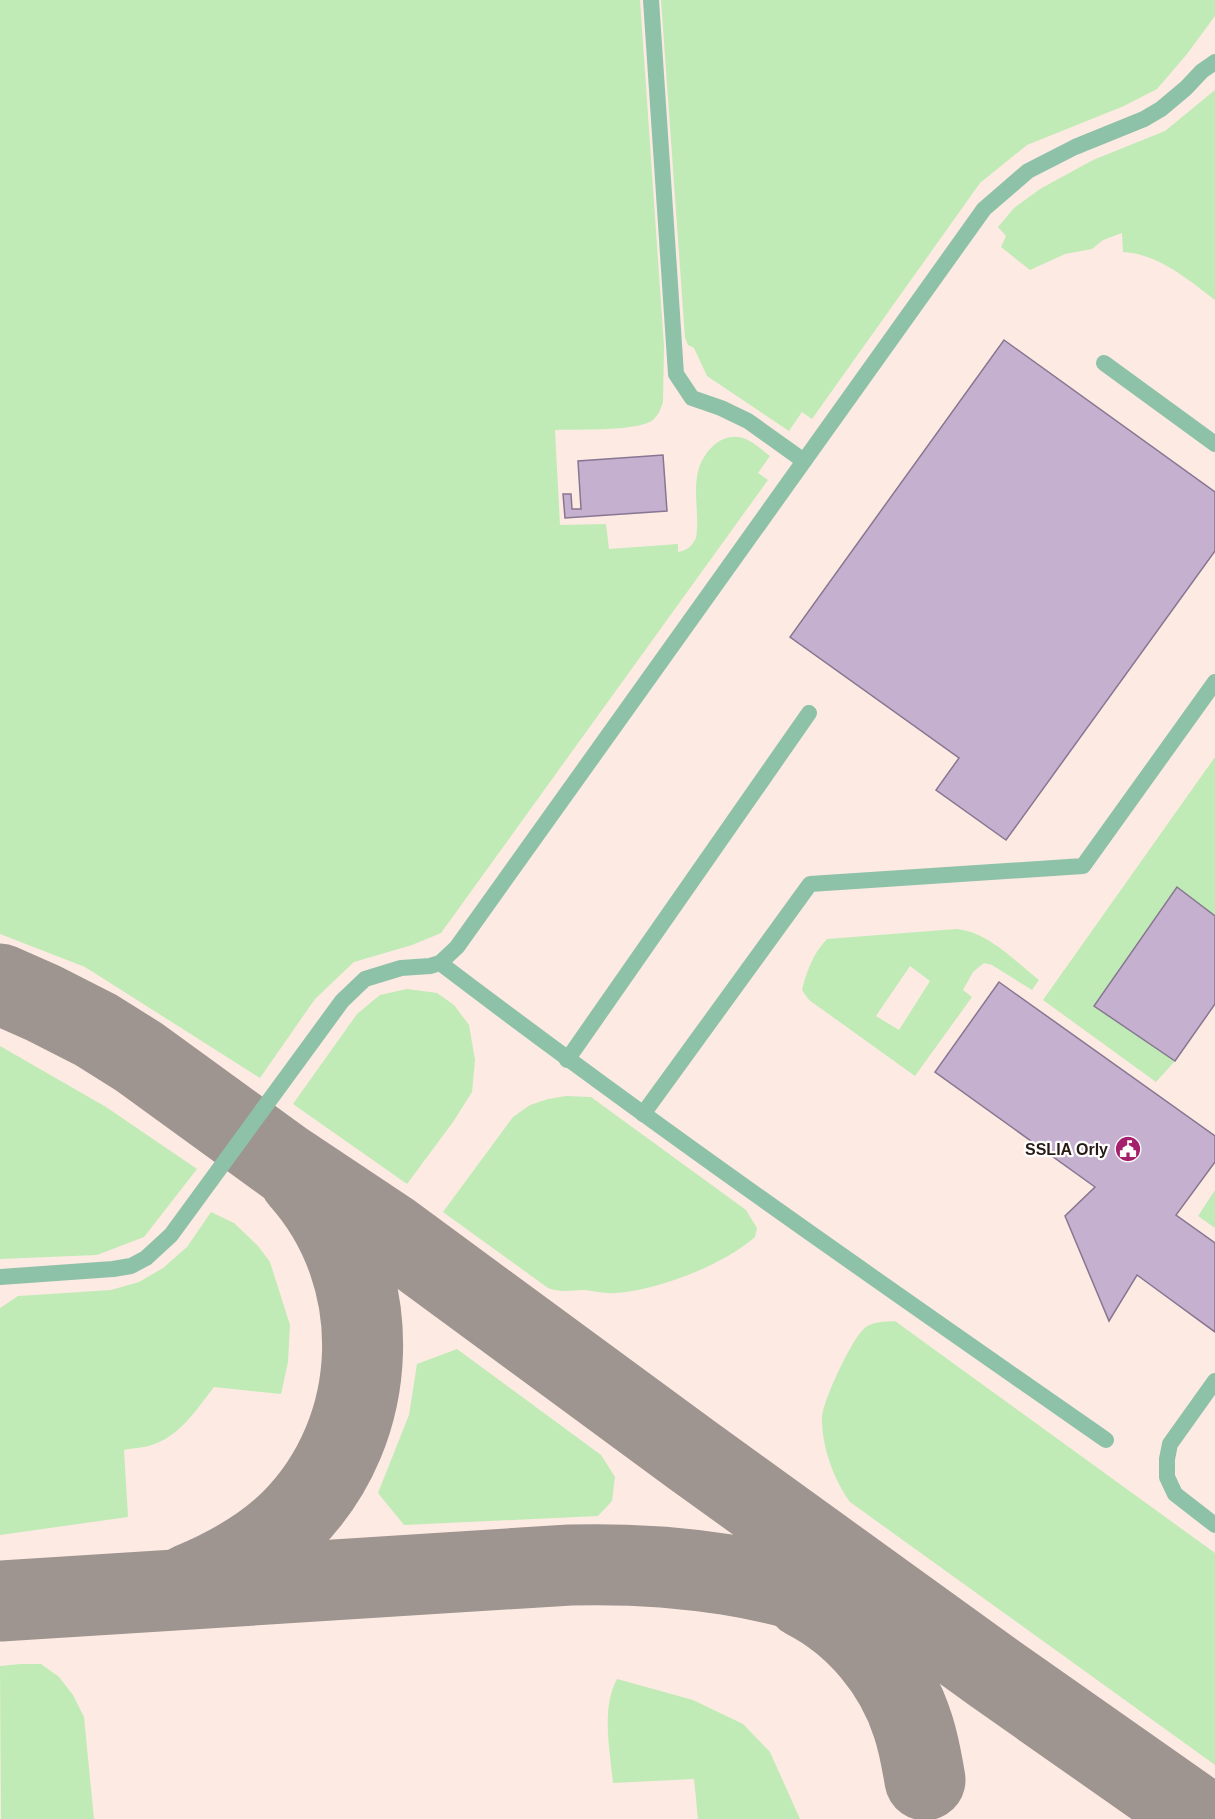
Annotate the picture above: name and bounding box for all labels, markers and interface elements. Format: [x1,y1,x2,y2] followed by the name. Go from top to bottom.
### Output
[1113,1134,1143,1164] public building icon: SSLIA Orly
[1025,1141,1108,1158] place label: SSLIA Orly

